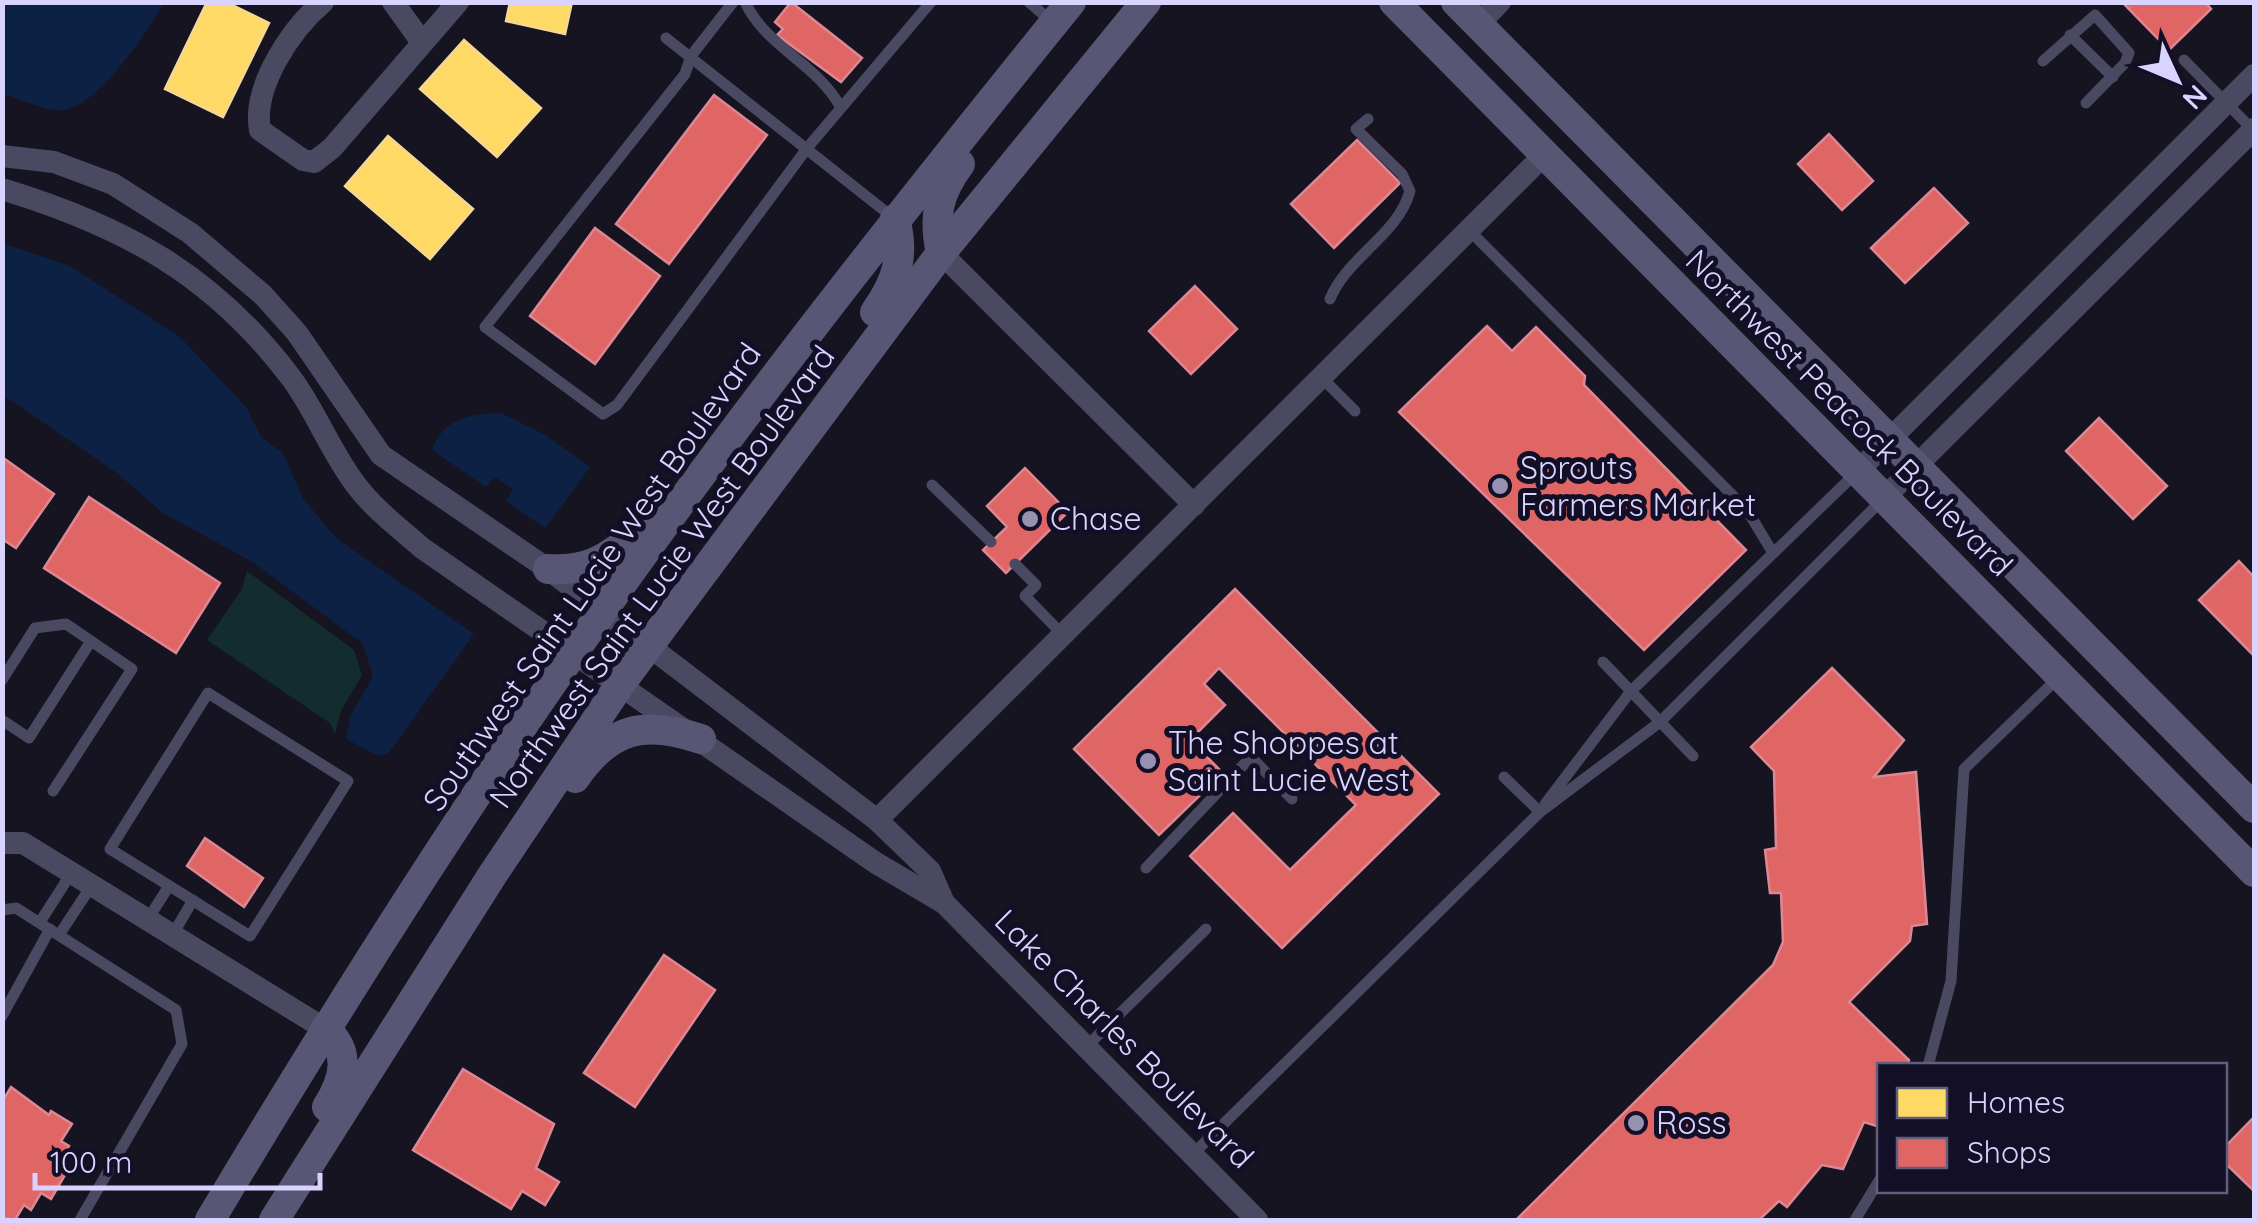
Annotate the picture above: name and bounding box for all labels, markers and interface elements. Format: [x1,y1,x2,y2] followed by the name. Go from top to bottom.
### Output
[2127,30,2227,130] north arrow
[2176,78,2215,117] text: N
[1678,240,2022,584] street label: Northwest Peacock Boulevard
[413,334,769,818] street label: Southwest Saint Lucie West Boulevard
[480,337,843,816] street label: Northwest Saint Lucie West Boulevard
[1520,447,1756,524] place label: Sprouts Farmers Market
[1489,475,1511,497] marker: Sprouts Farmers Market
[1050,498,1142,538] place label: Chase
[1019,508,1041,530] marker: Chase
[1168,722,1410,799] place label: The Shoppes at Saint Lucie West
[1137,750,1159,772] marker: The Shoppes at Saint Lucie West
[987,900,1263,1176] street label: Lake Charles Boulevard
[1877,1063,2227,1193] legend
[1967,1083,2065,1121] text: Homes
[1656,1102,1727,1142] place label: Ross
[1625,1112,1647,1134] marker: Ross
[35,1128,320,1190] scale bar
[1967,1133,2051,1171] text: Shops
[50,1143,132,1181] text: 100 m

